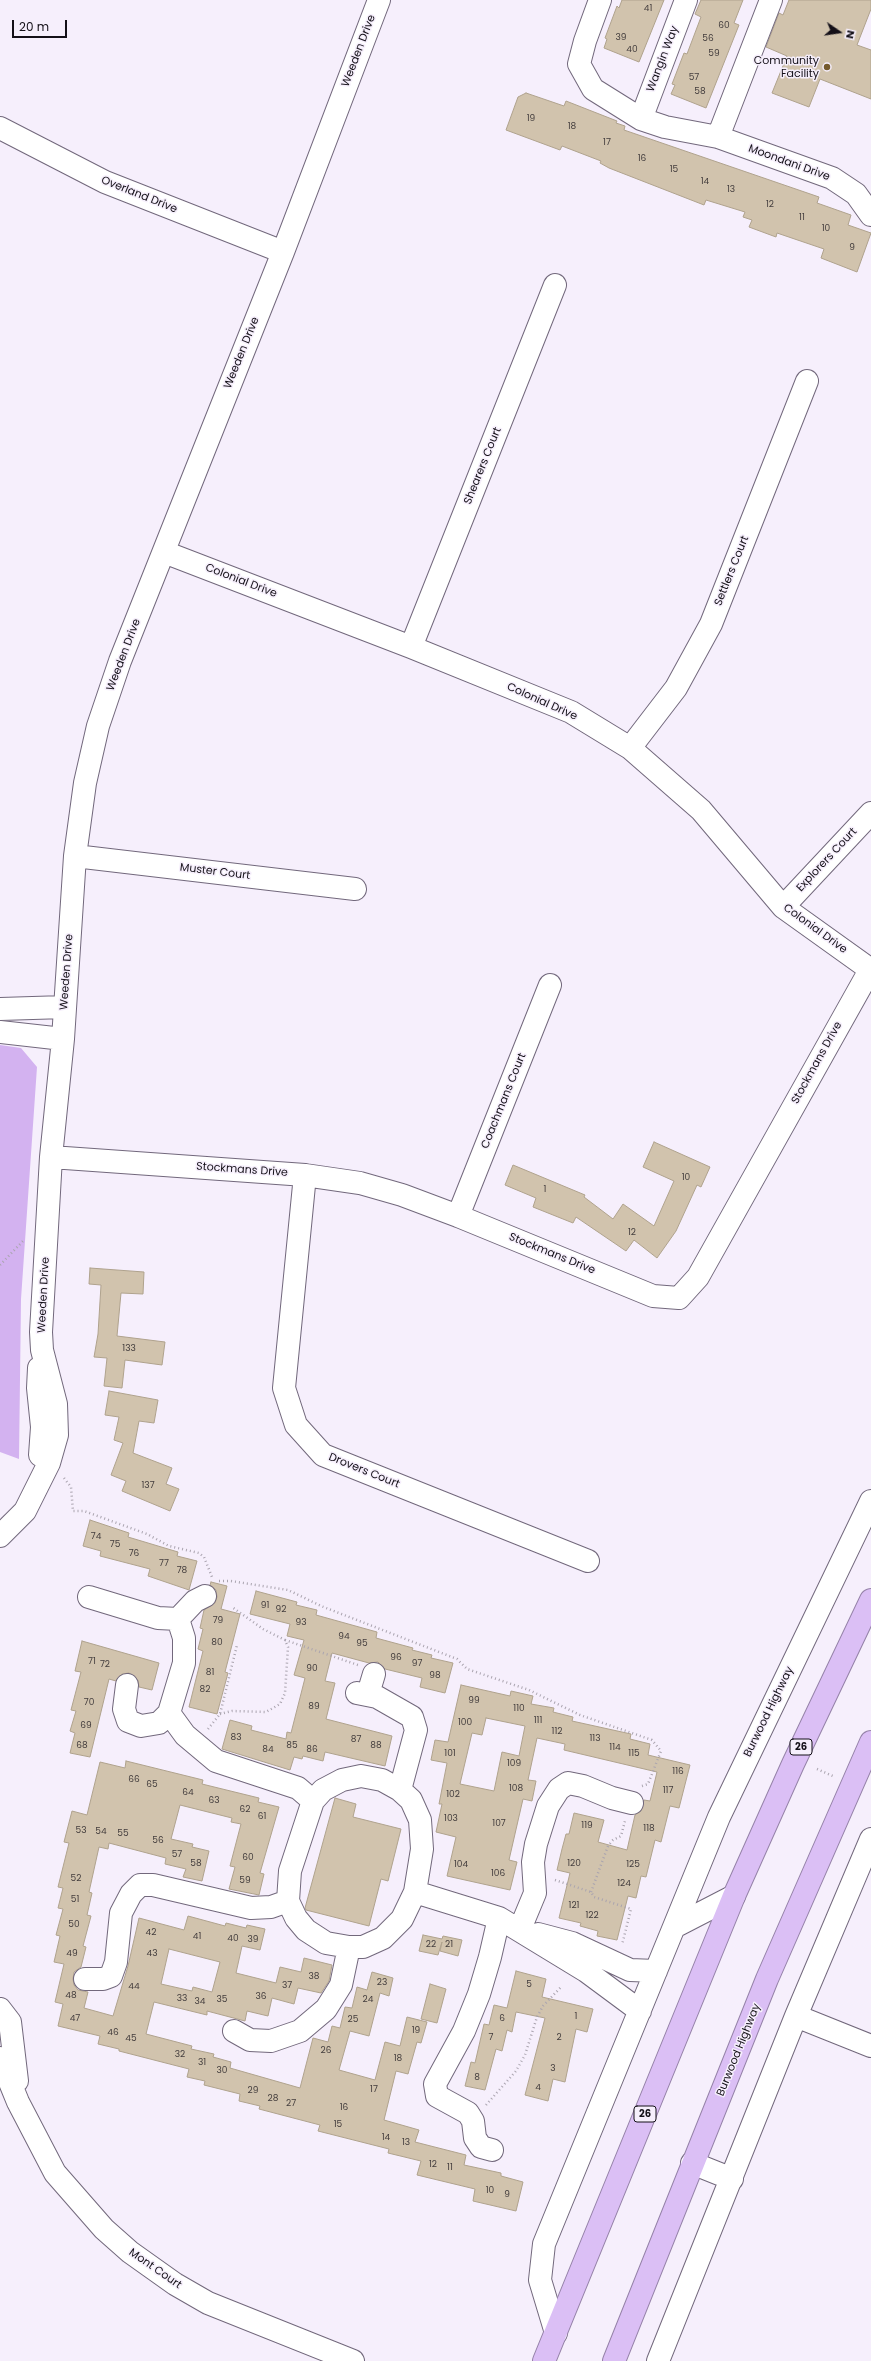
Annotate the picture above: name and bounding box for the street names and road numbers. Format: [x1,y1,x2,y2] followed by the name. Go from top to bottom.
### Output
[339,13,379,89] street label: Weeden Drive
[644,24,682,94] street label: Wangin Way
[746,142,832,184] street label: Moondani Drive
[99,174,179,216] street label: Overland Drive
[222,315,262,391] street label: Weeden Drive
[461,425,505,507] street label: Shearers Court
[712,534,752,608] street label: Settlers Court
[203,561,279,601] street label: Colonial Drive
[104,617,144,693] street label: Weeden Drive
[505,681,579,723] street label: Colonial Drive
[794,825,860,895] street label: Explorers Court
[179,861,251,883] street label: Muster Court
[781,901,849,957] street label: Colonial Drive
[58,934,76,1010] street label: Weeden Drive
[789,1020,845,1106] street label: Stockmans Drive
[479,1051,529,1151] street label: Coachmans Court
[196,1160,288,1180] street label: Stockmans Drive
[507,1231,597,1277] street label: Stockmans Drive
[35,1257,53,1333] street label: Weeden Drive
[327,1451,401,1491] street label: Drovers Court
[741,1665,797,1759] street label: Burwood Highway
[790,1739,812,1755] road number: 26
[714,2002,764,2098] street label: Burwood Highway
[634,2106,656,2122] road number: 26
[126,2246,184,2292] street label: Mont Court

